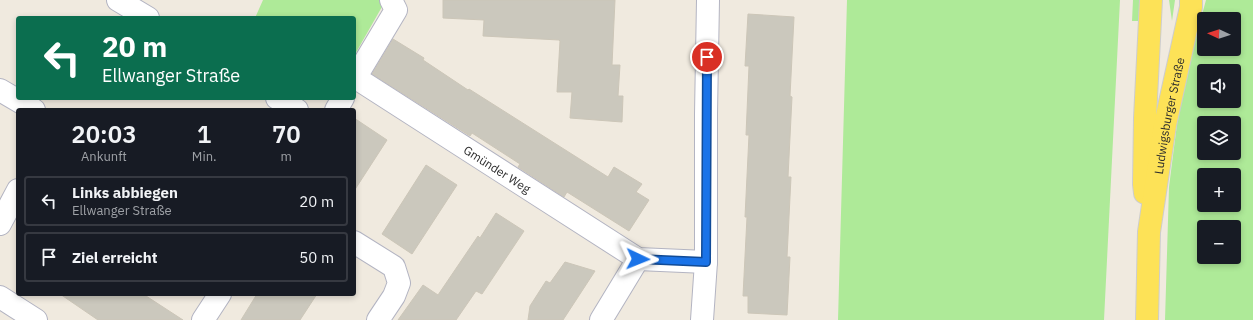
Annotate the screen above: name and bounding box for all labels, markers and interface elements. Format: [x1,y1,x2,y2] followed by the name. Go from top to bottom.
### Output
[1197,12,1241,56] north arrow
[1197,12,1241,264] map controls
[102,28,167,65] text: 20 m
[36,32,88,84] icon: left
[690,40,724,74] pin
[696,46,718,68] icon: arrive
[1150,56,1187,175] street label: Ludwigsburger Straße
[102,64,240,87] text: Ellwanger Straße
[1197,64,1241,108] button: sound
[1197,116,1241,160] button: layers
[71,118,137,150] text: 20:03
[197,118,211,150] text: 1
[272,118,301,150] text: 70
[461,142,534,196] street label: Gmünder Weg
[81,148,127,165] text: Ankunft
[192,148,217,165] text: Min.
[281,148,292,165] text: m
[1197,168,1241,212] button: +
[72,183,178,202] text: Links abbiegen
[38,190,60,212] icon: left
[299,192,334,211] text: 20 m
[72,202,172,219] text: Ellwanger Straße
[1197,220,1241,264] button: −
[617,238,659,280] position arrow
[38,246,60,268] icon: arrive
[72,248,158,267] text: Ziel erreicht
[299,248,334,267] text: 50 m

